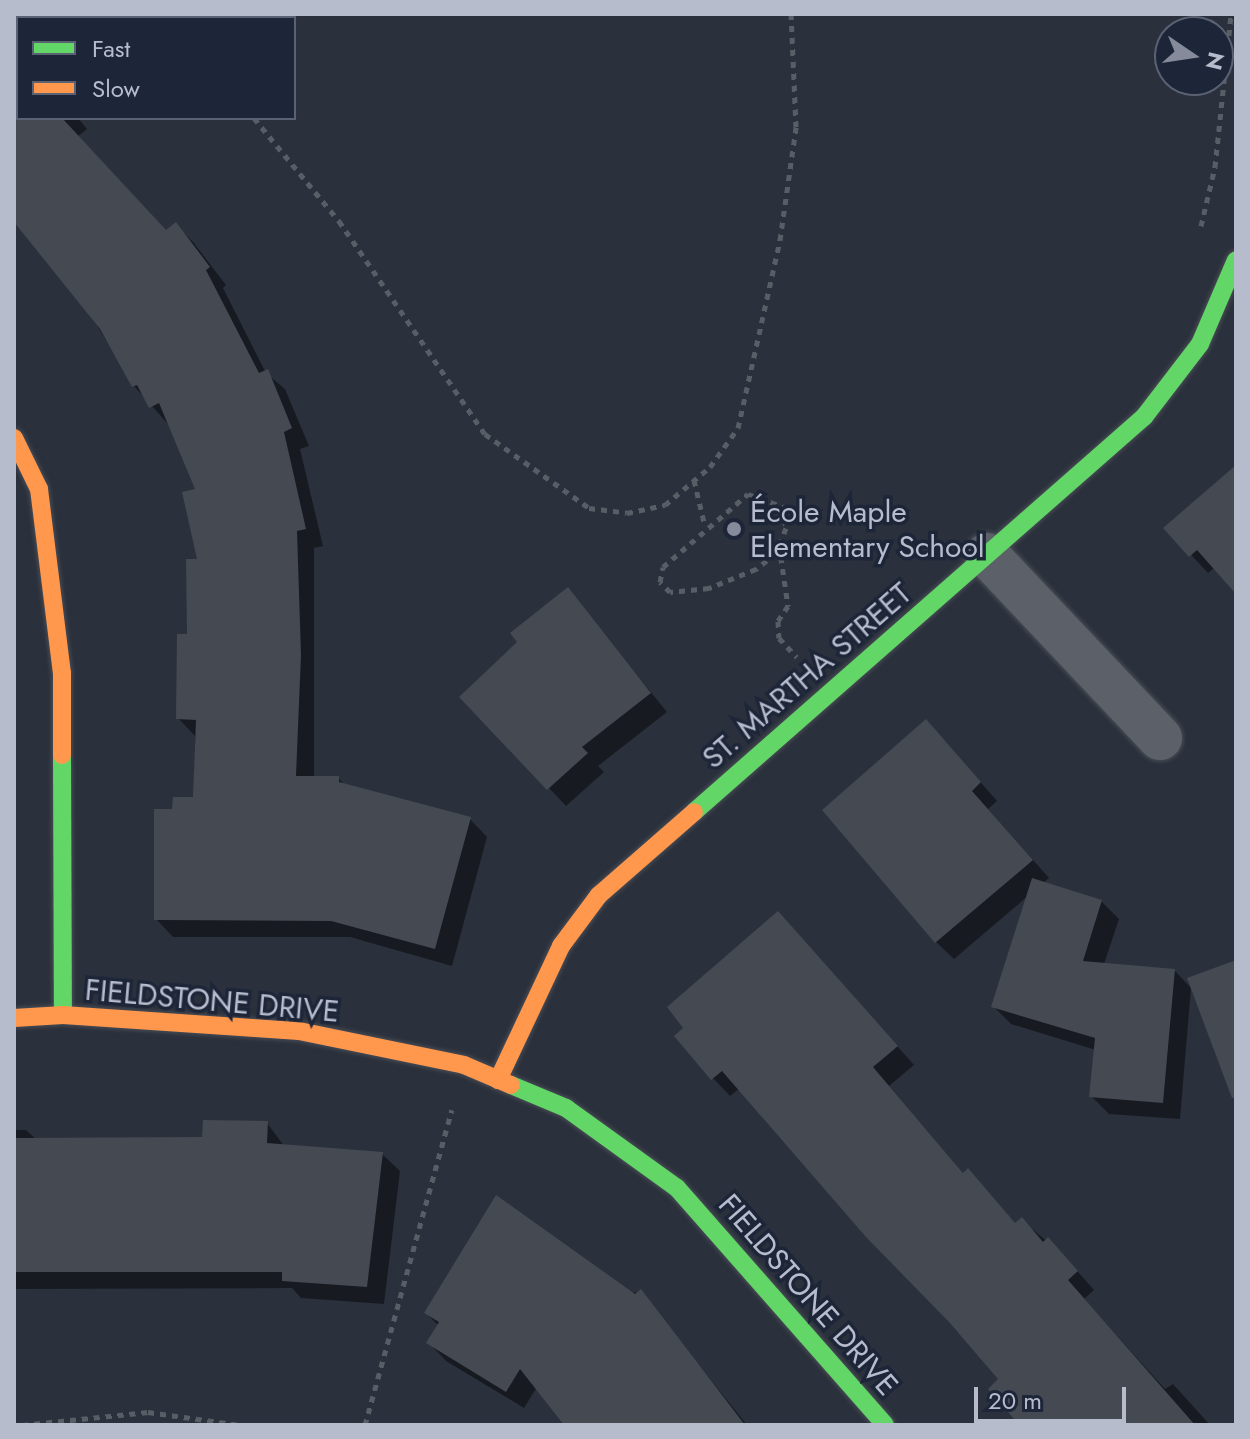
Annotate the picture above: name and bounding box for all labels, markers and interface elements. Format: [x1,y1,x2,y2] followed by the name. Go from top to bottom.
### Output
[16,16,296,120] legend
[1154,16,1234,96] north arrow
[92,31,130,66] text: Fast
[1198,49,1233,73] text: N
[92,71,140,106] text: Slow
[750,494,985,564] place label: École Maple Elementary School
[725,520,743,538] marker: École Maple Elementary School
[695,576,919,776] street label: ST. MARTHA STREET
[83,972,341,1030] street label: FIELDSTONE DRIVE
[711,1187,905,1403] street label: FIELDSTONE DRIVE
[978,1371,1130,1421] scale bar
[988,1383,1042,1418] text: 20 m

